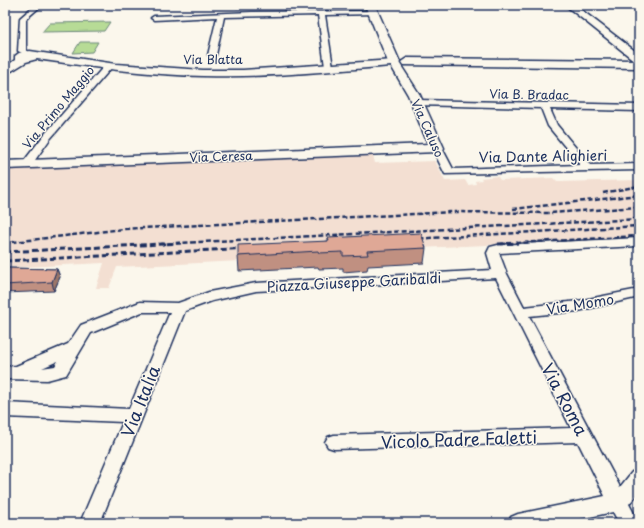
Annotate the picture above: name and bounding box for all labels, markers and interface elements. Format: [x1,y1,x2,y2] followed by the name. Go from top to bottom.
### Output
[183,50,243,68] street label: Via Blatta
[18,61,98,152] street label: Via Primo Maggio
[489,84,569,104] street label: Via B. Bradac
[407,96,449,160] street label: Via Caluso
[478,144,608,168] street label: Via Dante Alighieri
[189,146,253,166] street label: Via Ceresa
[266,267,442,297] street label: Piazza Giuseppe Garibaldi
[545,288,615,320] street label: Via Momo
[535,358,595,440] street label: Via Roma
[114,361,166,441] street label: Via Italia
[381,423,537,455] street label: Vicolo Padre Faletti

